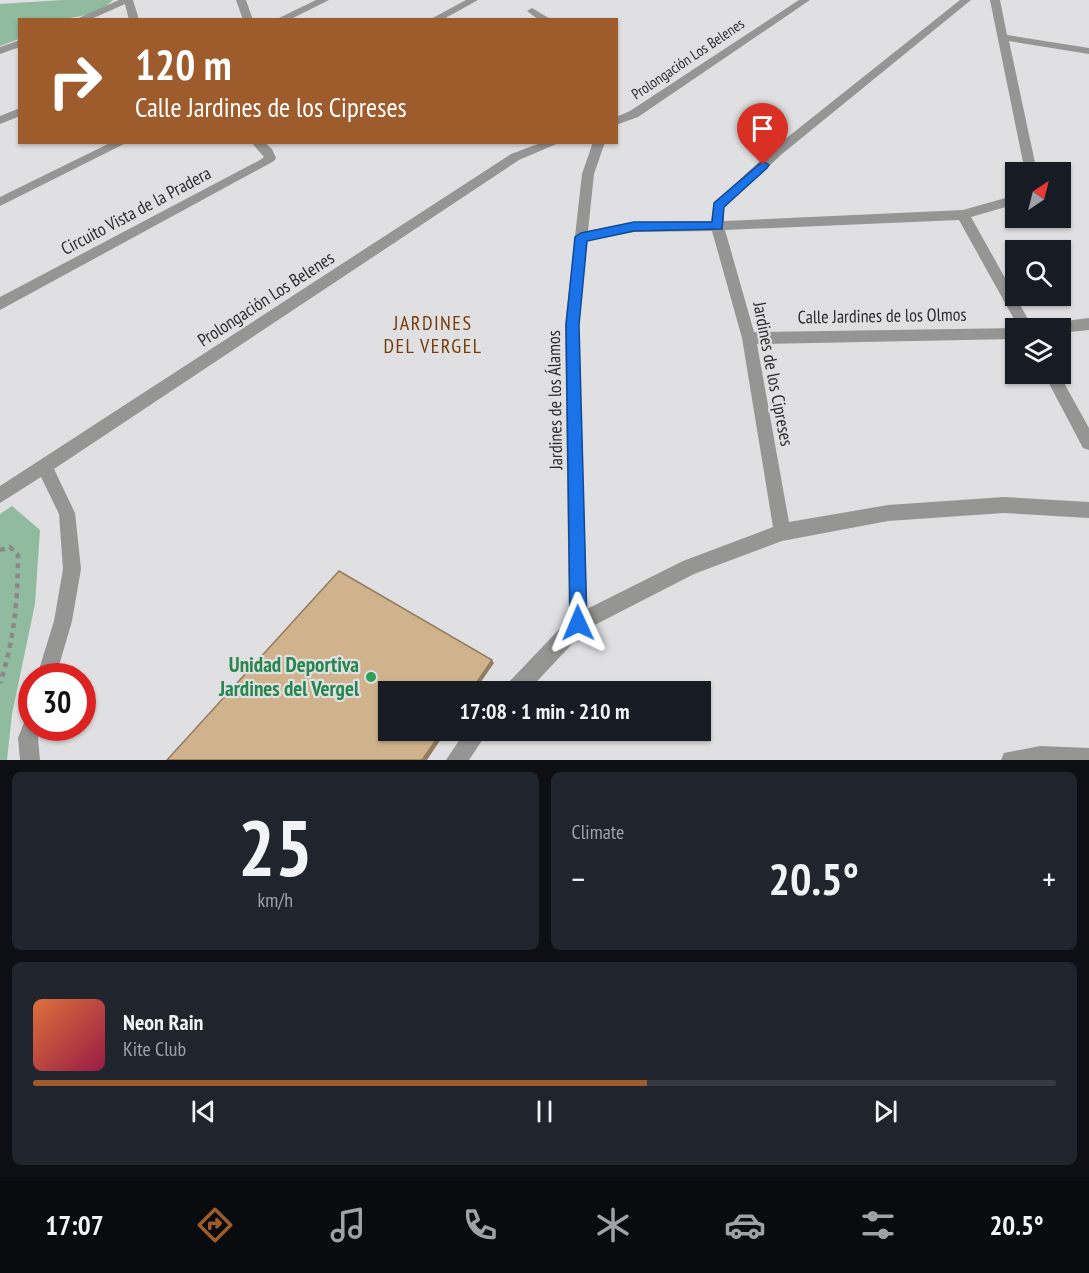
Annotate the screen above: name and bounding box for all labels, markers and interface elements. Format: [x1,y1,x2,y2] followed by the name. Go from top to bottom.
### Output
[628,14,748,103] street label: Prolongación Los Belenes
[135,37,232,92] text: 120 m
[36,42,114,120] icon: right
[135,90,407,124] text: Calle Jardines de los Cipreses
[737,103,788,165] pin
[746,112,779,145] icon: arrive
[57,161,215,260] street label: Circuito Vista de la Pradera
[1005,162,1071,228] north arrow
[1005,162,1071,384] map controls
[1005,240,1071,306] button: search
[193,246,338,351] street label: Prolongación Los Belenes
[748,299,799,448] street label: Jardines de los Cipreses
[797,303,967,328] street label: Calle Jardines de los Olmos
[383,310,483,359] district label: JARDINES DEL VERGEL
[1005,318,1071,384] button: layers
[542,330,567,471] street label: Jardines de los Álamos
[546,591,610,655] position arrow
[218,651,360,702] place label: Unidad Deportiva Jardines del Vergel
[18,663,96,741] speed limit sign: 30
[364,670,378,684] marker: Unidad Deportiva Jardines del Vergel
[459,697,630,725] text: 17:08 · 1 min · 210 m
[238,797,313,898] text: 25
[572,819,624,845] text: Climate
[769,849,859,907] text: 20.5°
[572,857,585,900] text: −
[1042,857,1056,900] text: +
[258,887,293,913] text: km/h
[123,1008,203,1036] text: Neon Rain
[123,1036,186,1062] text: Kite Club
[187,1095,220,1128] icon: previous
[528,1095,561,1128] icon: pause
[869,1095,902,1128] icon: next
[194,1204,236,1246] icon: directions
[327,1204,369,1246] icon: music
[459,1204,501,1246] icon: phone
[592,1204,634,1246] icon: climate
[724,1204,766,1246] icon: car
[857,1204,899,1246] icon: filters
[45,1208,104,1242] text: 17:07
[989,1208,1044,1242] text: 20.5°

